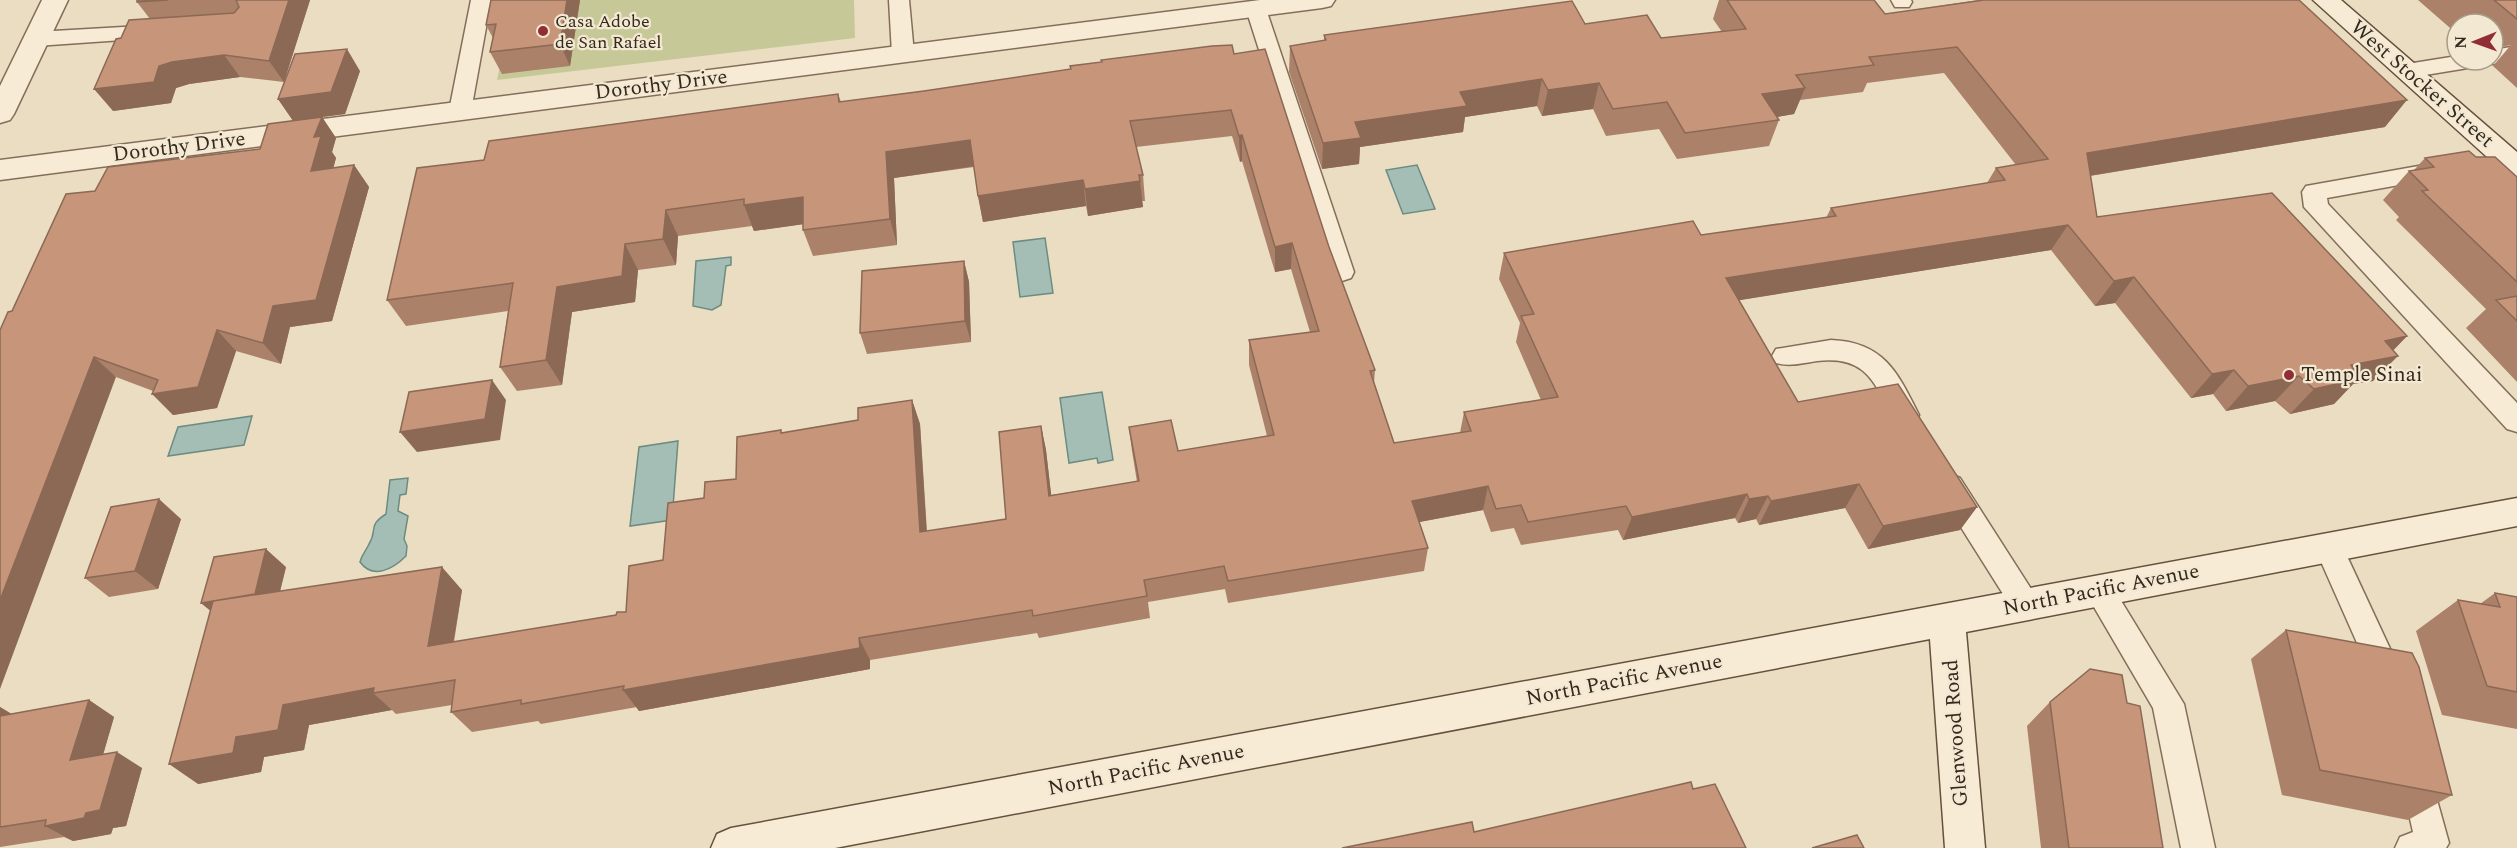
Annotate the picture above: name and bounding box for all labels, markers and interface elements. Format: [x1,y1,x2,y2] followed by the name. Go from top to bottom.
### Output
[555,8,662,56] place label: Casa Adobe de San Rafael
[2343,12,2501,156] street label: West Stocker Street
[2445,12,2505,72] north arrow
[536,24,550,38] marker: Casa Adobe de San Rafael
[2449,36,2473,49] text: N
[593,61,729,109] street label: Dorothy Drive
[111,123,247,171] street label: Dorothy Drive
[2301,359,2423,391] place label: Temple Sinai
[2282,368,2296,382] marker: Temple Sinai
[2000,555,2202,625] street label: North Pacific Avenue
[1523,645,1725,715] street label: North Pacific Avenue
[1935,658,1977,808] street label: Glenwood Road
[1045,735,1247,805] street label: North Pacific Avenue

